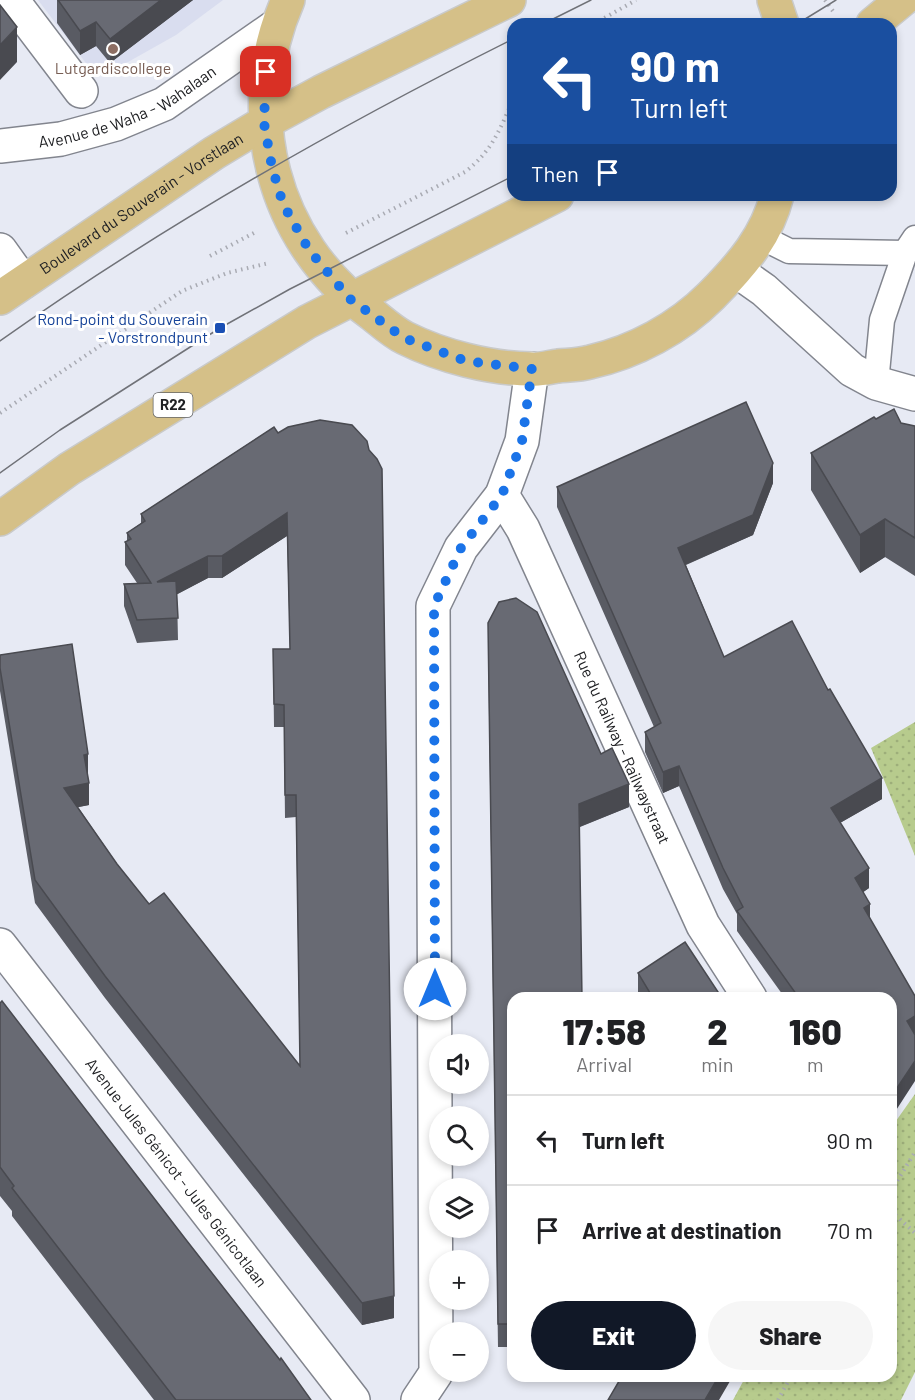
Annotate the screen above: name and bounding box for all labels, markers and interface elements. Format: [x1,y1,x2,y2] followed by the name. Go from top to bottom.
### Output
[630,40,720,90] text: 90 m
[106,42,120,56] marker: Lutgardiscollege
[531,42,609,120] icon: left
[240,46,291,97] pin
[249,55,282,88] icon: arrive
[55,58,171,77] place label: Lutgardiscollege
[37,61,219,151] street label: Avenue de Waha - Wahalaan
[630,91,728,123] text: Turn left
[36,128,246,278] street label: Boulevard du Souverain - Vorstlaan
[591,156,624,189] icon: arrive
[531,160,579,186] text: Then
[37,309,208,346] place label: Rond-point du Souverain - Vorstrondpunt
[213,321,227,335] marker: Rond-point du Souverain - Vorstrondpunt
[154,393,192,417] road number: R22
[571,648,675,847] street label: Rue du Railway - Railwaystraat
[403,957,467,1021] position arrow
[562,1009,646,1052] text: 17:58
[707,1009,728,1052] text: 2
[789,1009,842,1052] text: 160
[429,1034,489,1382] map controls
[429,1034,489,1094] button: sound
[576,1052,632,1076] text: Arrival
[701,1052,734,1076] text: min
[807,1052,824,1076] text: m
[82,1054,272,1291] street label: Avenue Jules Génicot - Jules Génicotlaan
[429,1106,489,1166] button: search
[531,1124,564,1157] icon: left
[582,1127,665,1153] text: Turn left
[827,1127,873,1153] text: 90 m
[429,1178,489,1238] button: layers
[531,1214,564,1247] icon: arrive
[582,1217,781,1243] text: Arrive at destination
[828,1217,873,1243] text: 70 m
[429,1250,489,1310] button: +
[531,1301,696,1370] button: Exit
[708,1301,873,1370] button: Share
[429,1322,489,1382] button: −

